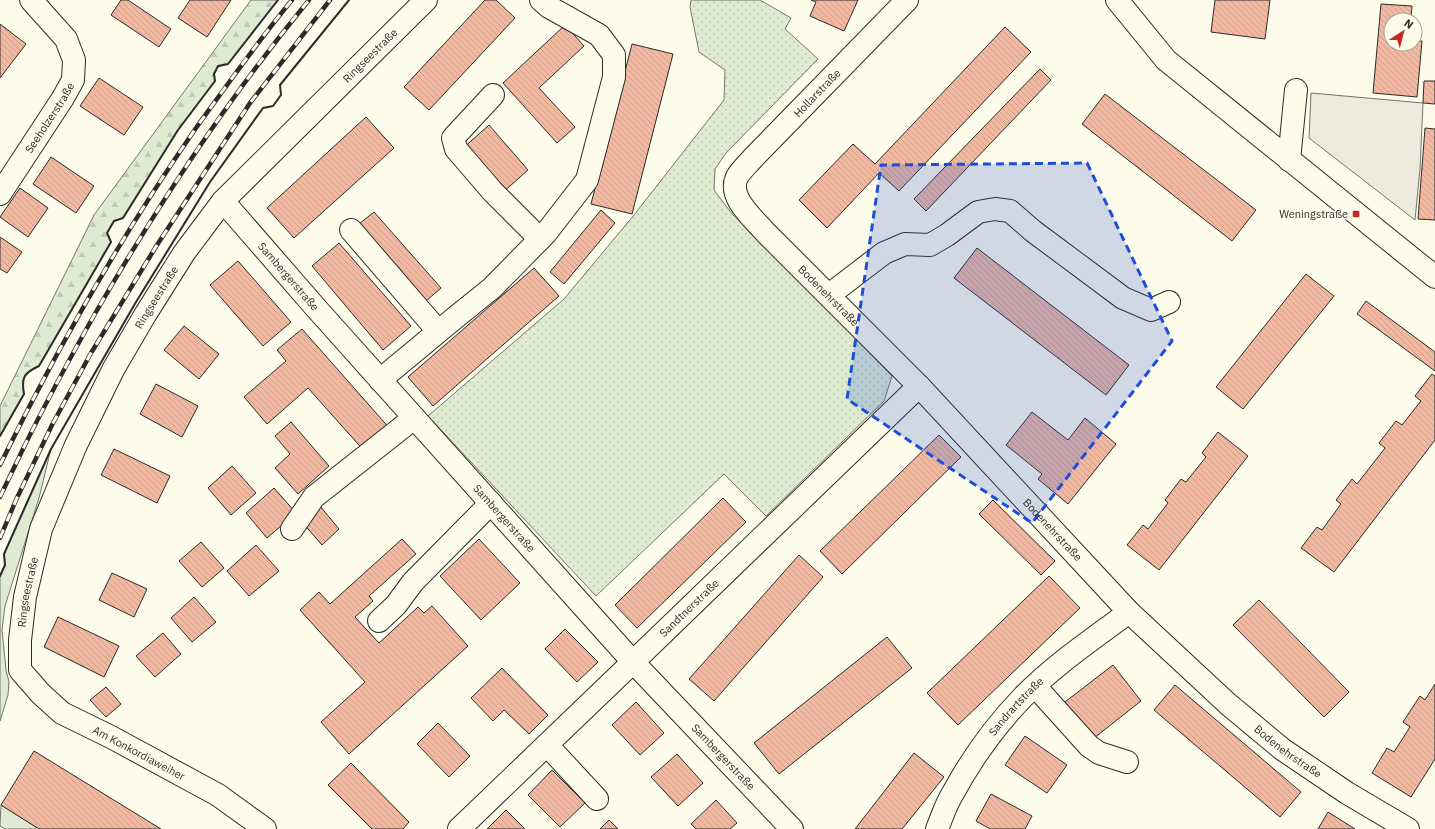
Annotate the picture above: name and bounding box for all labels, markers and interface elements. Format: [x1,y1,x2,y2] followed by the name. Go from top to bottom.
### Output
[1383,12,1423,52] north arrow
[1402,16,1416,32] text: N
[340,25,400,86] street label: Ringseestraße
[790,66,844,120] street label: Hollarstraße
[22,80,77,156] street label: Seeholzerstraße
[1279,207,1348,221] place label: Weningstraße
[1351,209,1361,219] marker: Weningstraße
[255,239,322,314] street label: Sambergerstraße
[795,262,862,329] street label: Bodenehrstraße
[132,263,181,331] street label: Ringseestraße
[470,482,538,555] street label: Sambergerstraße
[1020,495,1085,564] street label: Bodenehrstraße
[15,556,41,628] street label: Ringseestraße
[656,576,722,640] street label: Sandtnerstraße
[985,674,1046,738] street label: Sandrartstraße
[689,721,758,793] street label: Sambergerstraße
[1251,722,1324,781] street label: Bodenehrstraße
[90,723,188,783] street label: Am Konkordiaweiher

